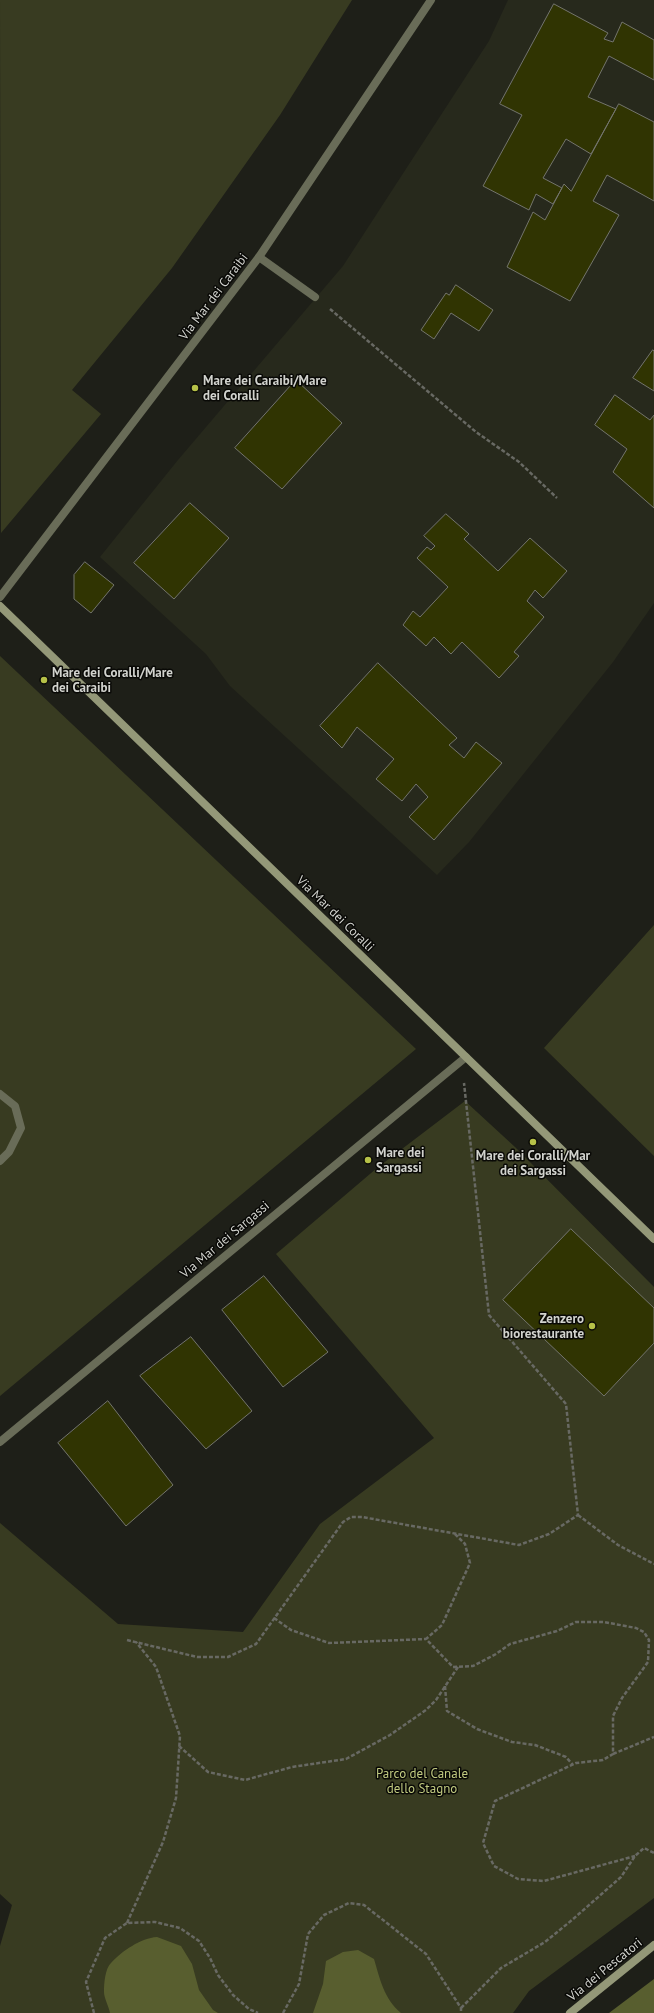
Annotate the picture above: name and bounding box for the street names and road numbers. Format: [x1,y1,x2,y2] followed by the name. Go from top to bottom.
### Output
[176,251,252,343] street label: Via Mar dei Caraibi
[293,873,377,955] street label: Via Mar dei Coralli
[177,1198,273,1282] street label: Via Mar dei Sargassi
[564,1935,646,2005] street label: Via dei Pescatori

